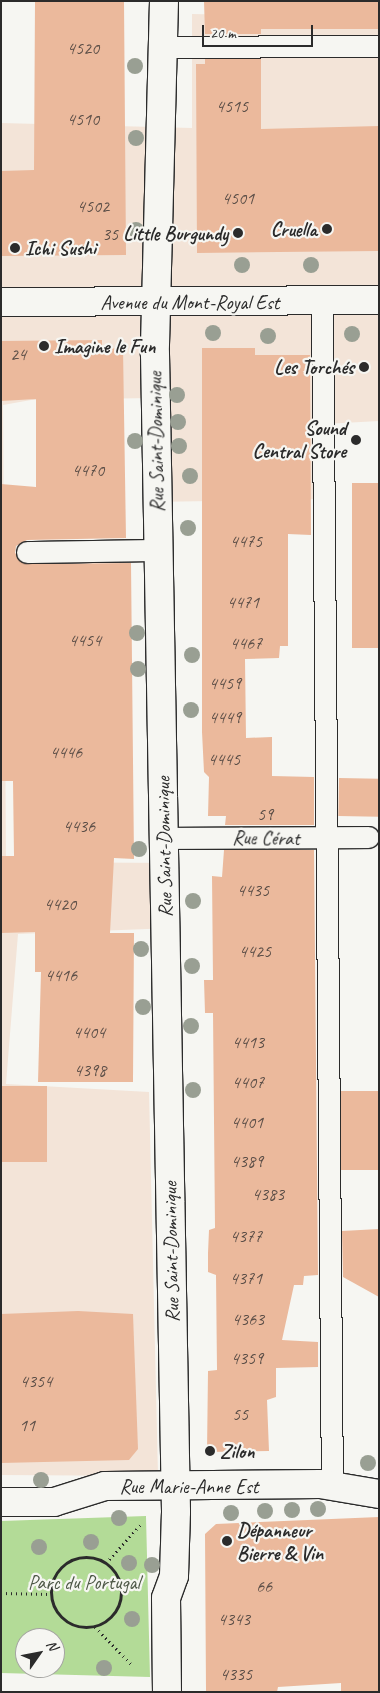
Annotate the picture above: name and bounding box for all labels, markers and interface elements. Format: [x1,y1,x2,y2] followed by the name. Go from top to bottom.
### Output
[205,15,316,47] scale bar
[210,24,236,43] text: 20 m
[67,37,99,59] house number: 4520
[216,95,248,117] house number: 4515
[67,108,99,130] house number: 4510
[222,187,254,209] house number: 4501
[77,195,109,217] house number: 4502
[271,217,317,241] place label: Cruella
[123,221,228,245] place label: Little Burgundy
[102,223,118,245] house number: 35
[321,223,333,235] marker: Cruella
[232,227,244,239] marker: Little Burgundy
[25,236,95,260] place label: Ichi Sushi
[9,242,21,254] marker: Ichi Sushi
[101,290,279,314] street label: Avenue du Mont-Royal Est
[54,334,155,358] place label: Imagine le Fun
[38,340,50,352] marker: Imagine le Fun
[10,343,26,365] house number: 24
[275,355,354,379] place label: Les Torchés
[358,361,370,373] marker: Les Torchés
[143,371,169,513] street label: Rue Saint-Dominique
[252,416,346,463] place label: Sound Central Store
[350,434,362,446] marker: Sound Central Store
[72,459,104,481] house number: 4470
[230,530,262,552] house number: 4475
[227,591,259,613] house number: 4471
[69,629,101,651] house number: 4454
[230,632,262,654] house number: 4467
[209,672,241,694] house number: 4459
[209,706,241,728] house number: 4449
[50,741,82,763] house number: 4446
[208,748,240,770] house number: 4445
[151,776,177,918] street label: Rue Saint-Dominique
[257,803,273,825] house number: 59
[63,815,95,837] house number: 4436
[232,825,300,851] street label: Rue Cérat
[237,879,269,901] house number: 4435
[44,893,76,915] house number: 4420
[239,940,271,962] house number: 4425
[45,964,77,986] house number: 4416
[73,1021,105,1043] house number: 4404
[232,1031,264,1053] house number: 4413
[74,1059,106,1081] house number: 4398
[232,1071,264,1093] house number: 4407
[231,1111,263,1133] house number: 4401
[231,1150,263,1172] house number: 4389
[158,1181,184,1323] street label: Rue Saint-Dominique
[252,1183,284,1205] house number: 4383
[230,1225,262,1247] house number: 4377
[230,1267,262,1289] house number: 4371
[232,1308,264,1330] house number: 4363
[231,1347,263,1369] house number: 4359
[20,1370,52,1392] house number: 4354
[232,1403,248,1425] house number: 55
[19,1414,35,1436] house number: 11
[220,1439,254,1463] place label: Zilon
[204,1445,216,1457] marker: Zilon
[119,1474,259,1498] street label: Rue Marie-Anne Est
[237,1518,323,1565] place label: Dépanneur Bierre & Vin
[221,1535,233,1547] marker: Dépanneur Bierre & Vin
[28,1570,140,1594] park label: Parc du Portugal
[256,1575,272,1597] house number: 66
[218,1608,250,1630] house number: 4343
[15,1628,65,1678] north arrow
[43,1637,62,1653] text: N
[220,1663,252,1685] house number: 4335

